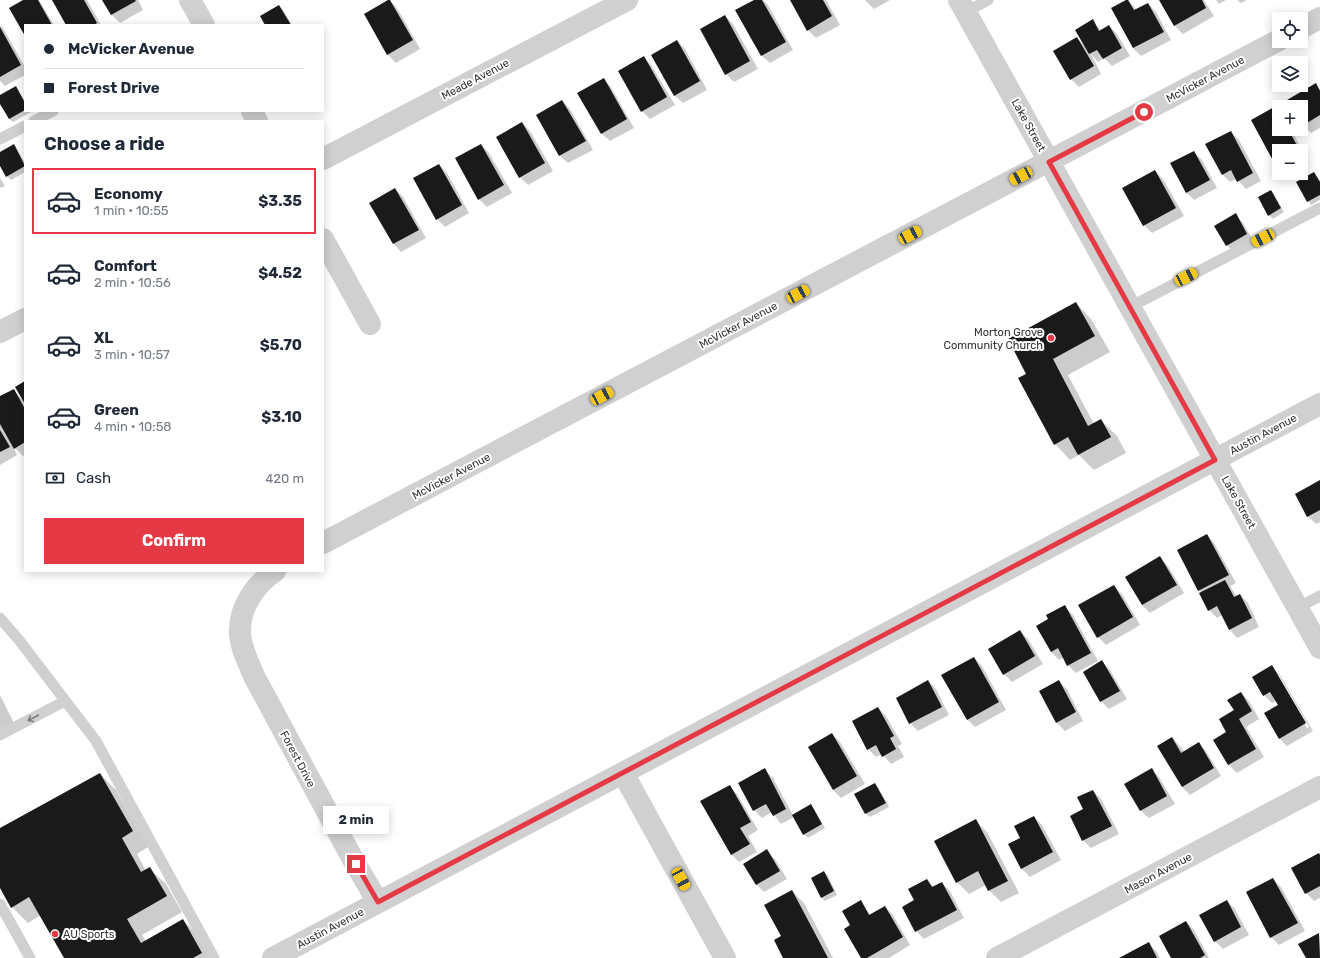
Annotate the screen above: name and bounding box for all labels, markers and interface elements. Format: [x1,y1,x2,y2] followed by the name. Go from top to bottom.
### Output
[1272,12,1308,180] map controls
[1272,12,1308,48] button: locate
[68,40,195,58] text: McVicker Avenue
[1164,53,1247,106] street label: McVicker Avenue
[439,56,511,103] street label: Meade Avenue
[1272,56,1308,92] button: layers
[68,79,160,97] text: Forest Drive
[1009,97,1049,155] street label: Lake Street
[1272,100,1308,136] button: +
[1135,103,1153,121] route start
[44,133,165,155] text: Choose a ride
[1272,144,1308,180] button: −
[1008,165,1034,187] car
[46,183,82,219] icon: car
[94,185,163,203] text: Economy
[258,192,302,210] text: $3.35
[94,203,169,218] text: 1 min · 10:55
[897,224,923,246] car
[1250,227,1276,249] car
[46,255,82,291] icon: car
[94,257,157,275] text: Comfort
[258,264,302,282] text: $4.52
[1173,266,1199,288] car
[94,275,171,290] text: 2 min · 10:56
[785,283,811,305] car
[697,299,780,352] street label: McVicker Avenue
[944,326,1043,352] place label: Morton Grove Community Church
[46,327,82,363] icon: car
[94,329,113,347] text: XL
[1046,333,1056,343] marker: Morton Grove Community Church
[260,336,302,354] text: $5.70
[94,347,170,362] text: 3 min · 10:57
[589,385,615,407] car
[46,399,82,435] icon: car
[94,401,139,419] text: Green
[261,408,302,426] text: $3.10
[1227,411,1299,458] street label: Austin Avenue
[94,419,172,434] text: 4 min · 10:58
[410,450,493,503] street label: McVicker Avenue
[44,467,66,489] icon: cash
[76,469,111,487] text: Cash
[265,471,304,486] text: 420 m
[1219,474,1259,532] street label: Lake Street
[44,518,304,564] button: Confirm
[27,715,39,722] one-way arrow
[277,729,318,790] street label: Forest Drive
[323,806,389,834] callout: 2 min
[338,812,374,827] text: 2 min
[1122,850,1194,897] street label: Mason Avenue
[347,855,365,873] route end
[670,866,692,892] car
[294,905,366,952] street label: Austin Avenue
[63,928,115,941] place label: AU Sports
[50,929,60,939] marker: AU Sports

